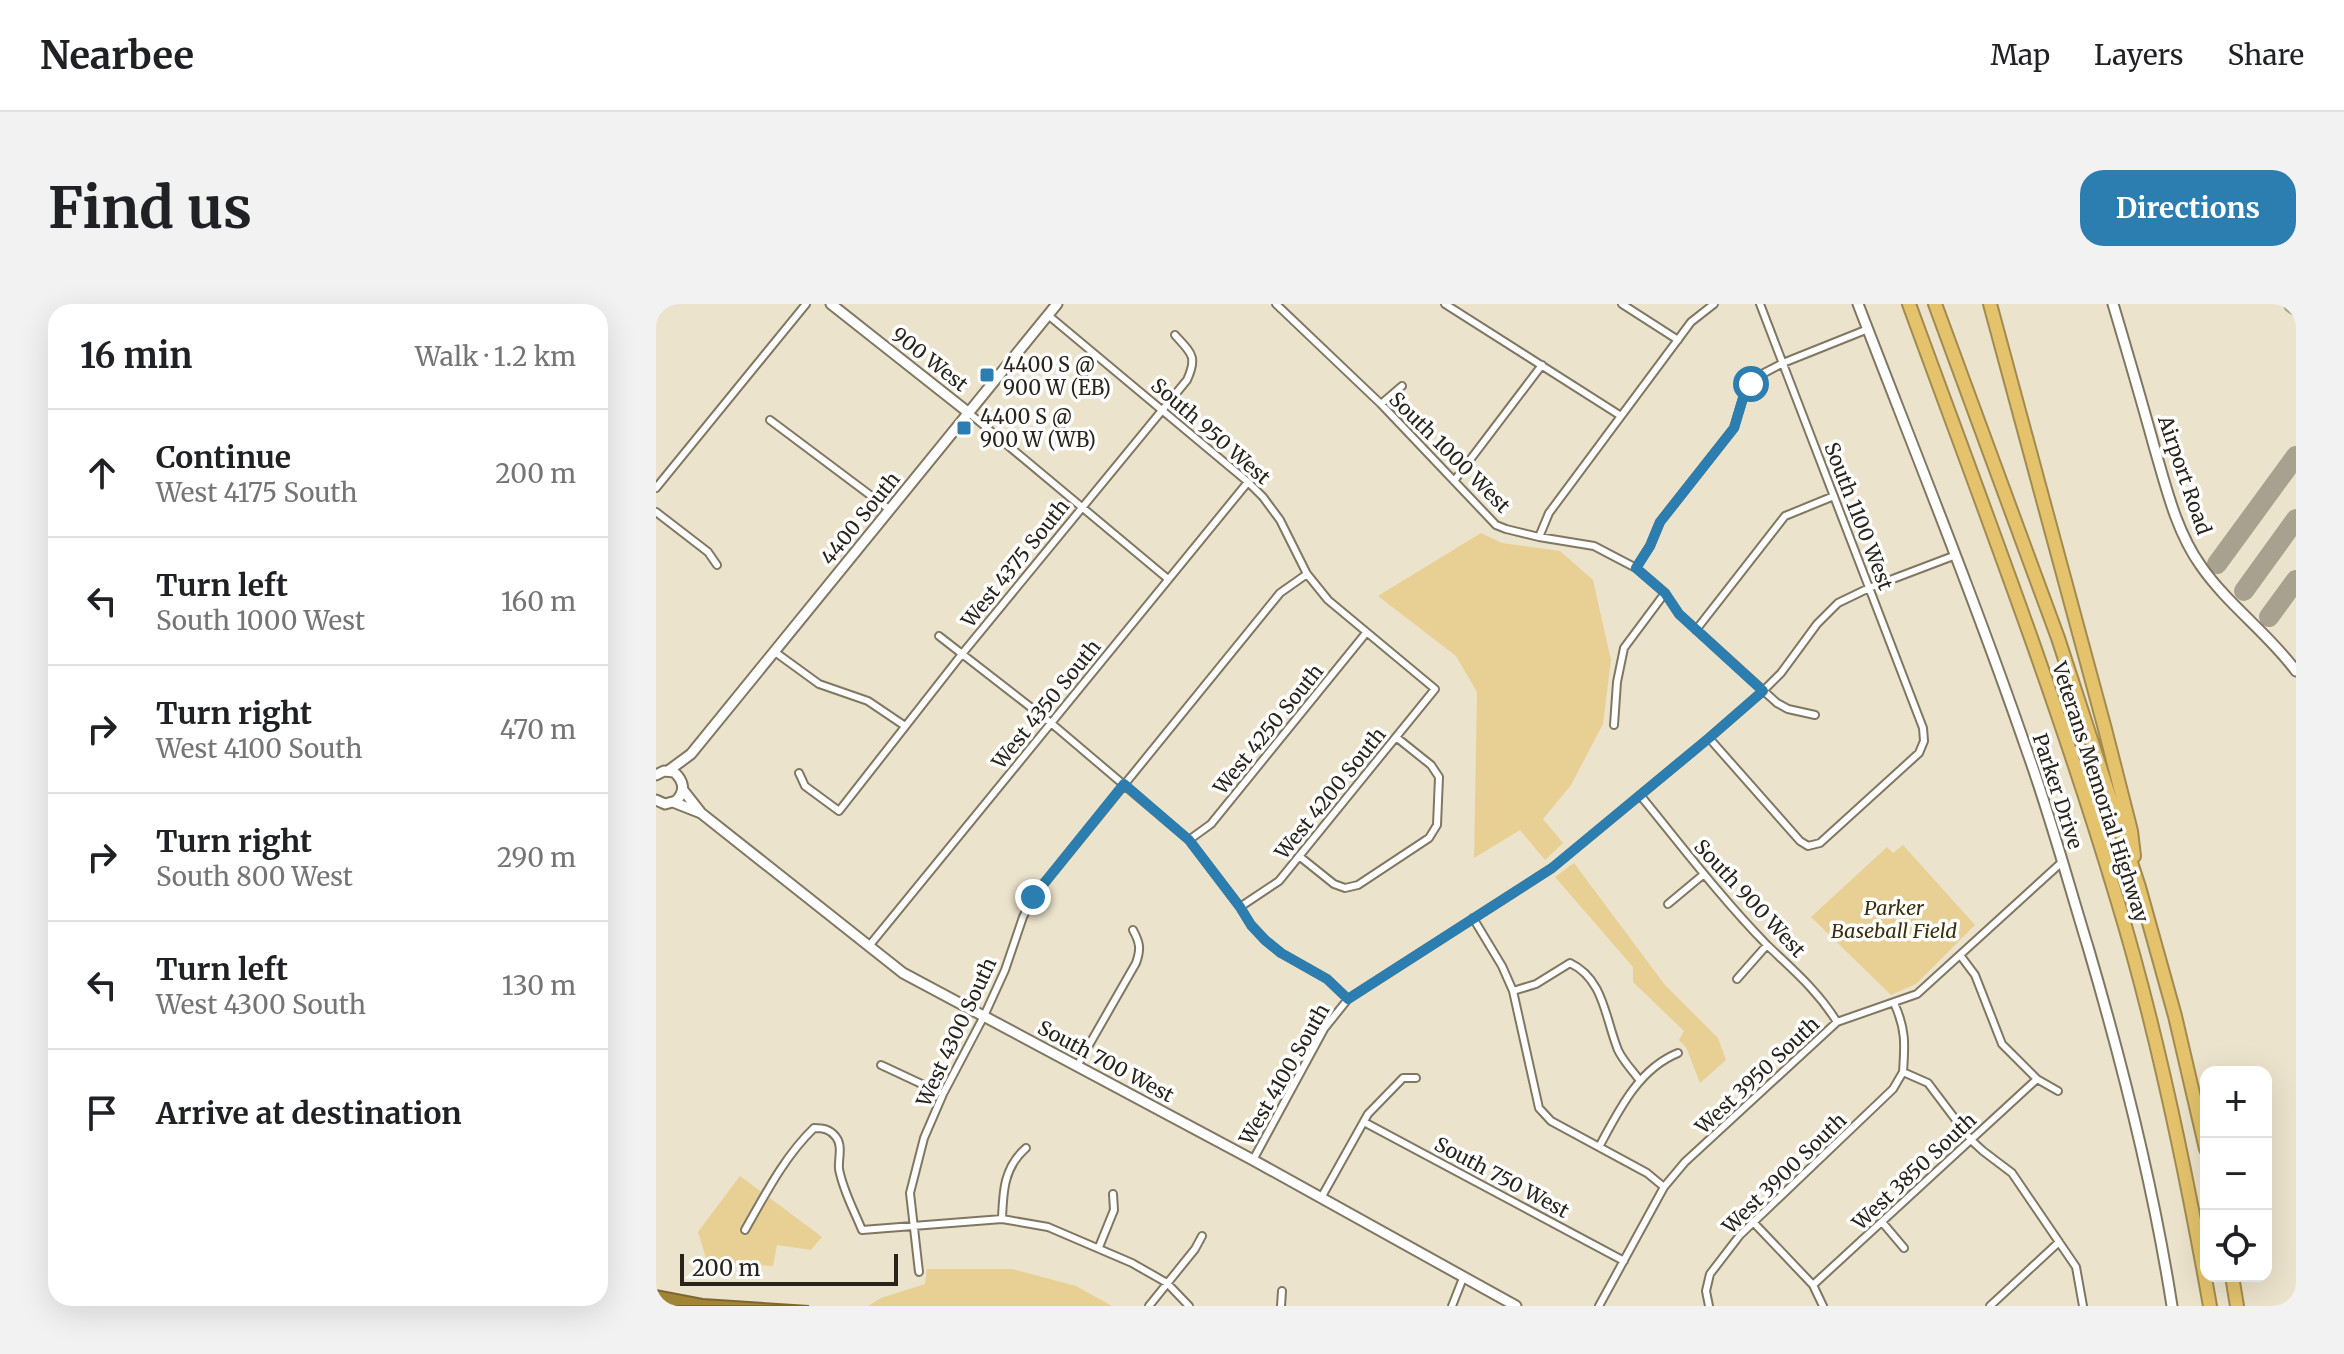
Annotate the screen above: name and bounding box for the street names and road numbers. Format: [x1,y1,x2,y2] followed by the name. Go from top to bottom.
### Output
[887,321,973,397] street label: 900 West
[1146,372,1276,490] street label: South 950 West
[1384,386,1516,518] street label: South 1000 West
[2153,411,2217,538] street label: Airport Road
[1819,439,1899,594] street label: South 1100 West
[815,467,905,569] street label: 4400 South
[955,494,1074,633] street label: West 4375 South
[986,634,1106,774] street label: West 4350 South
[2047,658,2155,926] street label: Veterans Memorial Highway
[1207,659,1328,800] street label: West 4250 South
[1269,722,1391,865] street label: West 4200 South
[2028,730,2088,852] street label: Parker Drive
[1689,834,1811,962] street label: South 900 West
[910,954,1001,1111] street label: West 4300 South
[1233,999,1335,1150] street label: West 4100 South
[1689,1011,1824,1140] street label: West 3950 South
[1034,1015,1179,1107] street label: South 700 West
[1846,1107,1981,1235] street label: West 3850 South
[1716,1108,1851,1239] street label: West 3900 South
[1430,1131,1574,1223] street label: South 750 West

